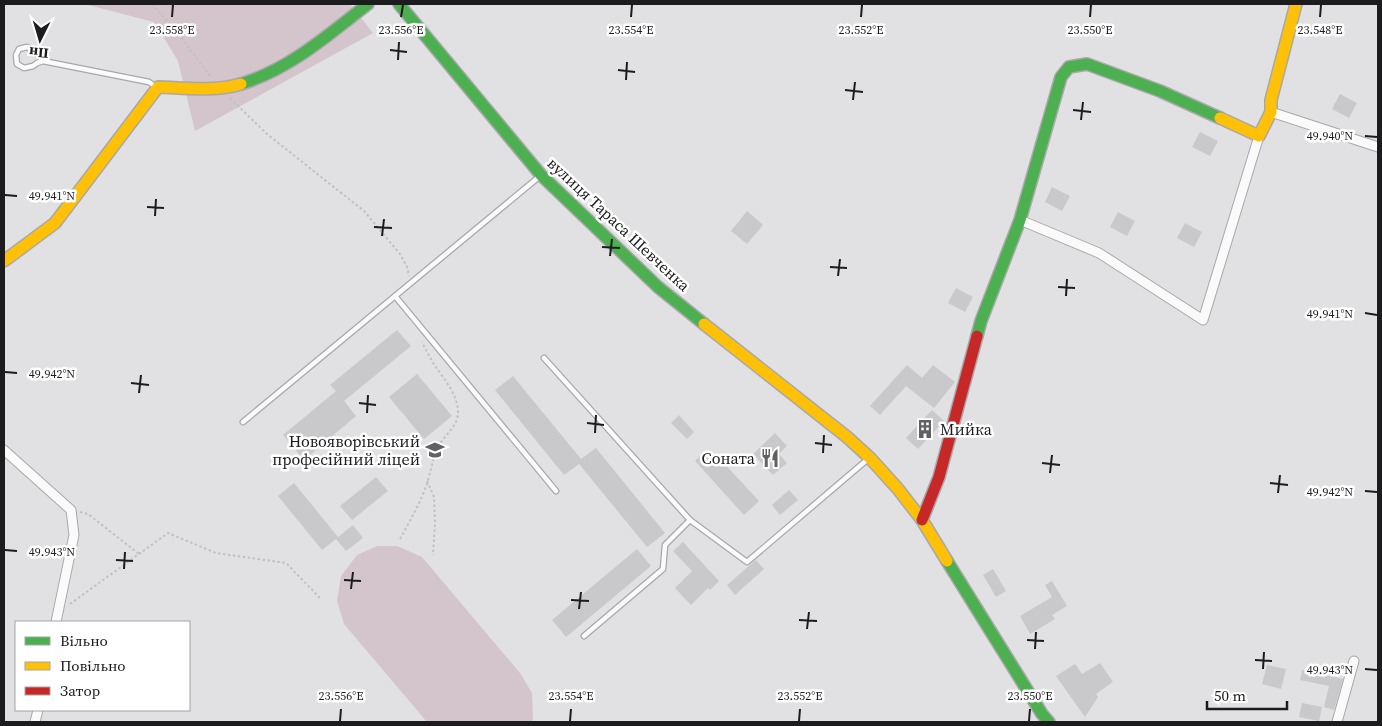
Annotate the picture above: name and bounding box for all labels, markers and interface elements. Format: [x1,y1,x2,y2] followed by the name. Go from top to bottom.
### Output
[15,15,65,65] north arrow
[150,22,194,38] text: 23.558°E
[379,22,423,38] text: 23.556°E
[609,22,653,38] text: 23.554°E
[839,22,883,38] text: 23.552°E
[1068,22,1112,38] text: 23.550°E
[1298,22,1342,38] text: 23.548°E
[28,42,49,64] text: Пн
[1307,128,1353,144] text: 49.940°N
[543,152,696,297] street label: вулиця Тараса Шевченка
[29,188,75,204] text: 49.941°N
[1307,306,1353,322] text: 49.941°N
[29,366,75,382] text: 49.942°N
[914,418,936,440] building icon: Мийка
[940,418,993,440] place label: Мийка
[272,430,420,470] place label: Новояворівський професійний ліцей
[424,439,446,461] school or university icon: Новояворівський професійний ліцей
[702,447,756,469] place label: Соната
[759,447,781,469] restaurant icon: Соната
[1307,484,1353,500] text: 49.942°N
[29,544,75,560] text: 49.943°N
[15,621,190,711] legend
[60,630,108,651] text: Вільно
[60,655,126,676] text: Повільно
[1307,662,1353,678] text: 49.943°N
[1207,678,1287,710] scale bar
[60,680,101,701] text: Затор
[1214,685,1246,706] text: 50 m
[319,688,363,704] text: 23.556°E
[549,688,593,704] text: 23.554°E
[778,688,822,704] text: 23.552°E
[1008,688,1052,704] text: 23.550°E

